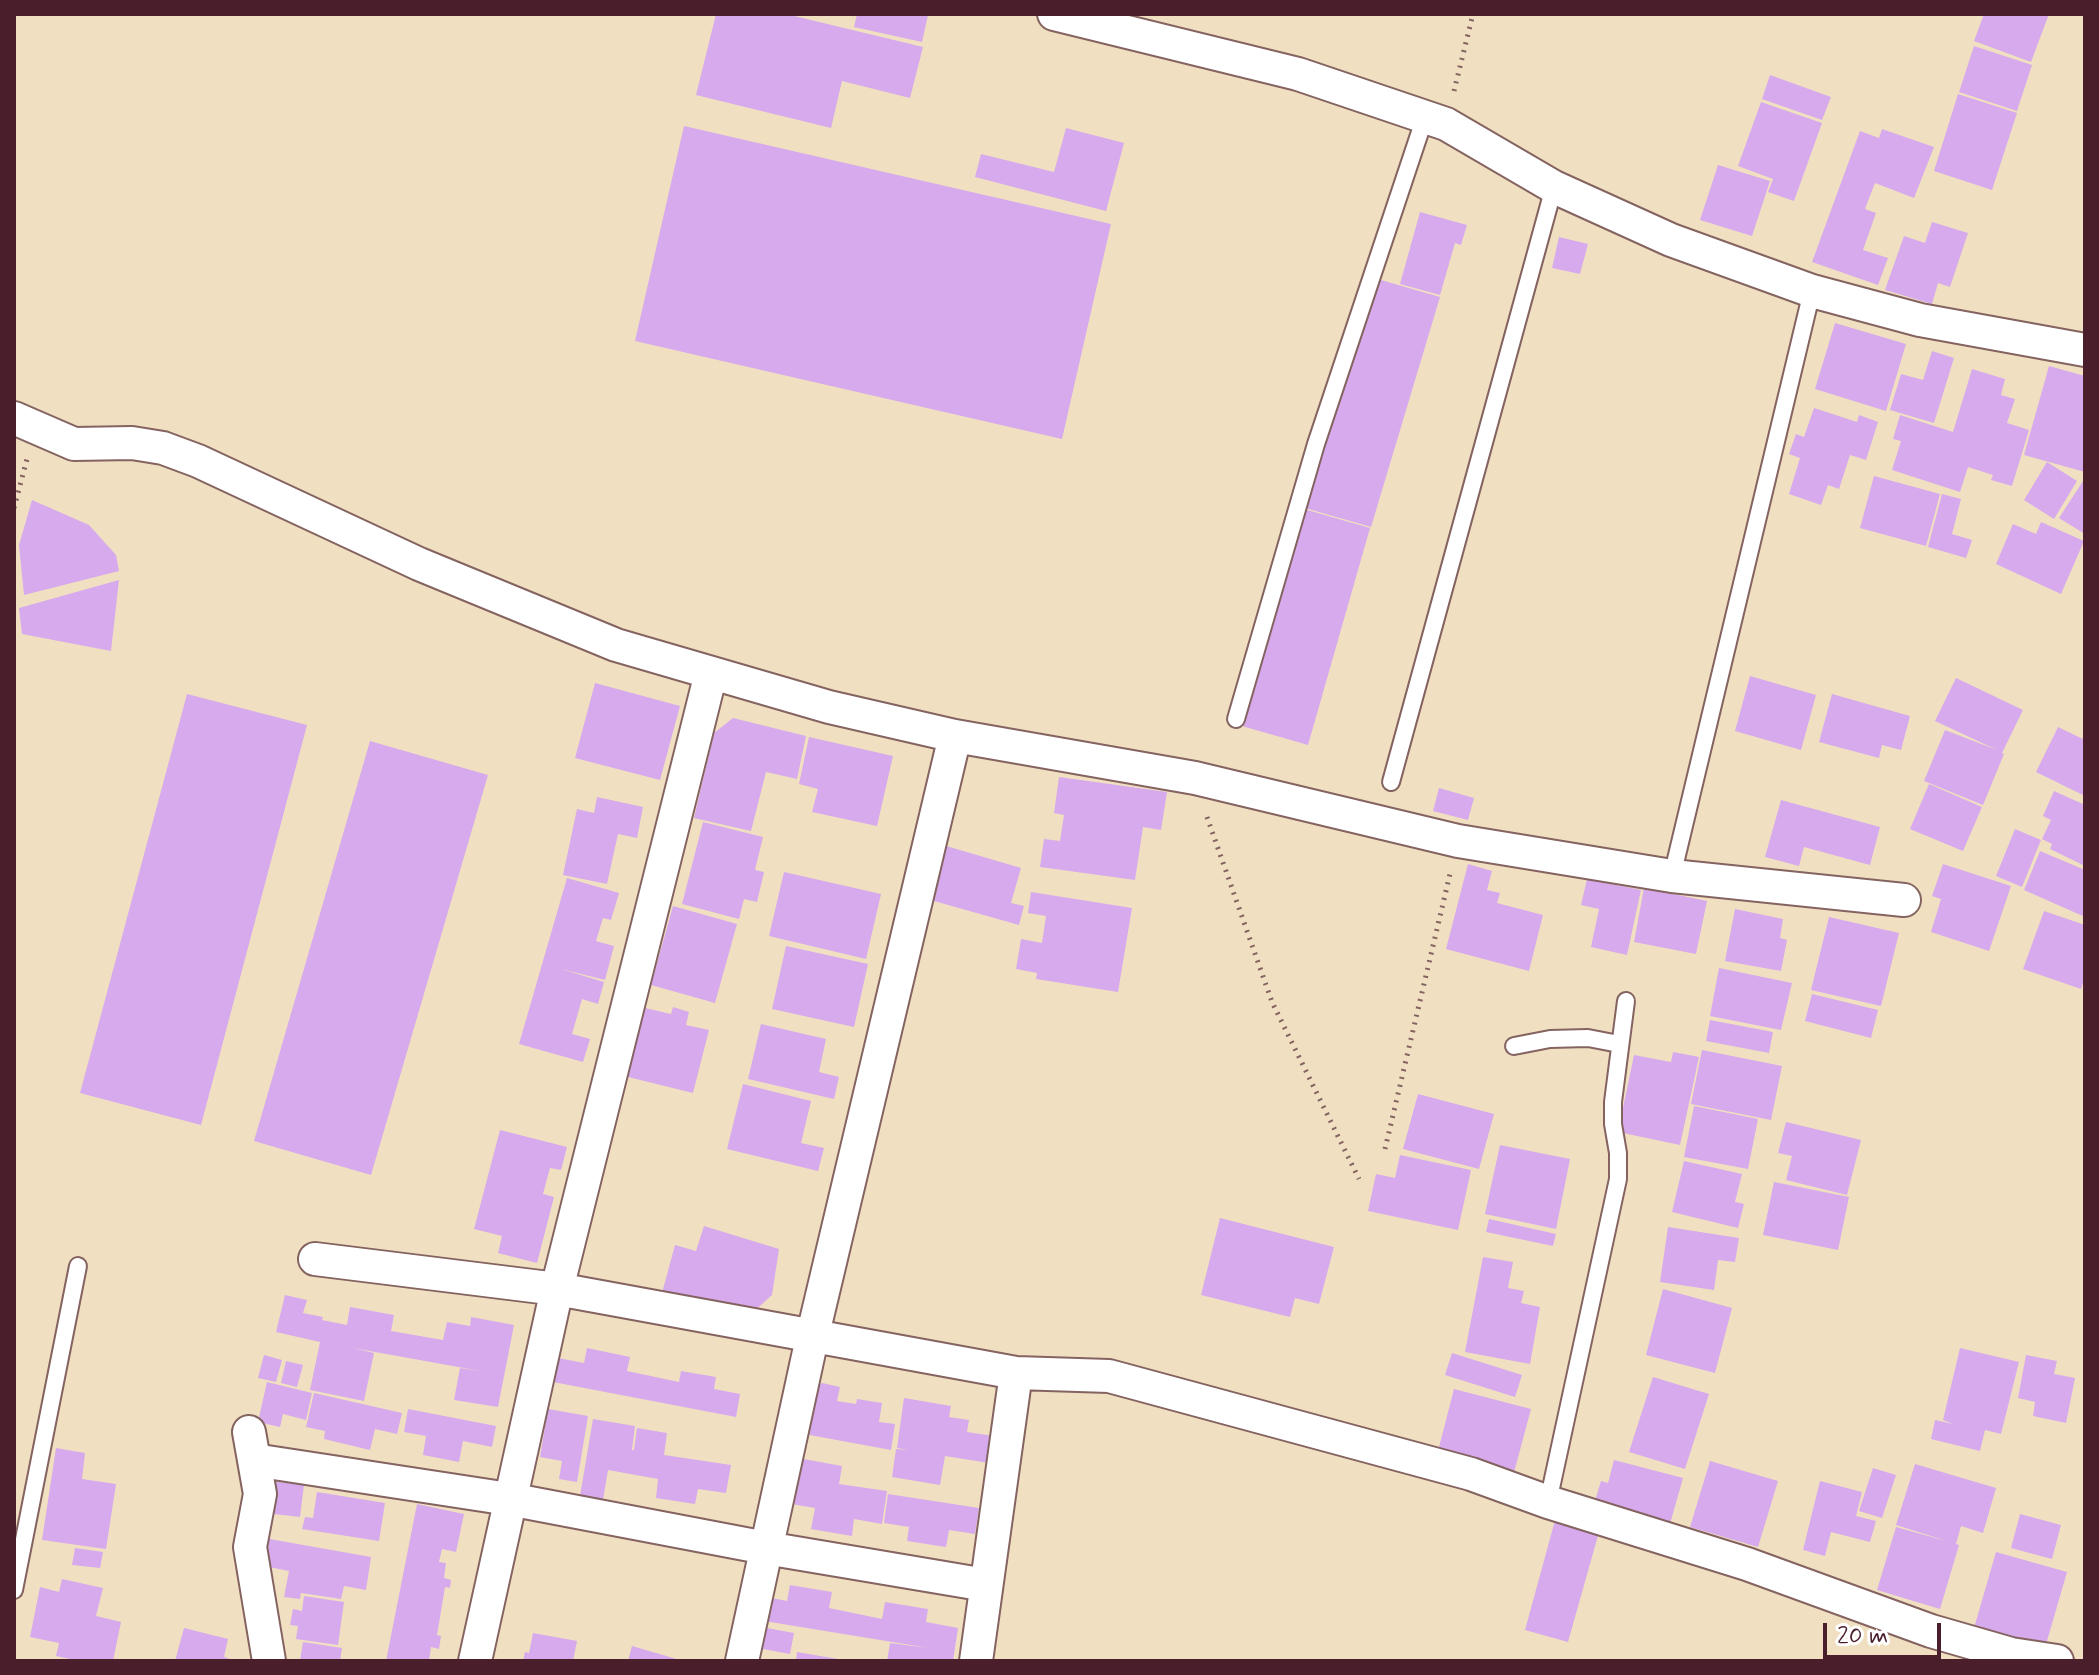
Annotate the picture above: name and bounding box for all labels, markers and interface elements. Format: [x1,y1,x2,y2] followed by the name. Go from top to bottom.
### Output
[1827,1607,1945,1657] scale bar
[1837,1621,1888,1652] text: 20 m

